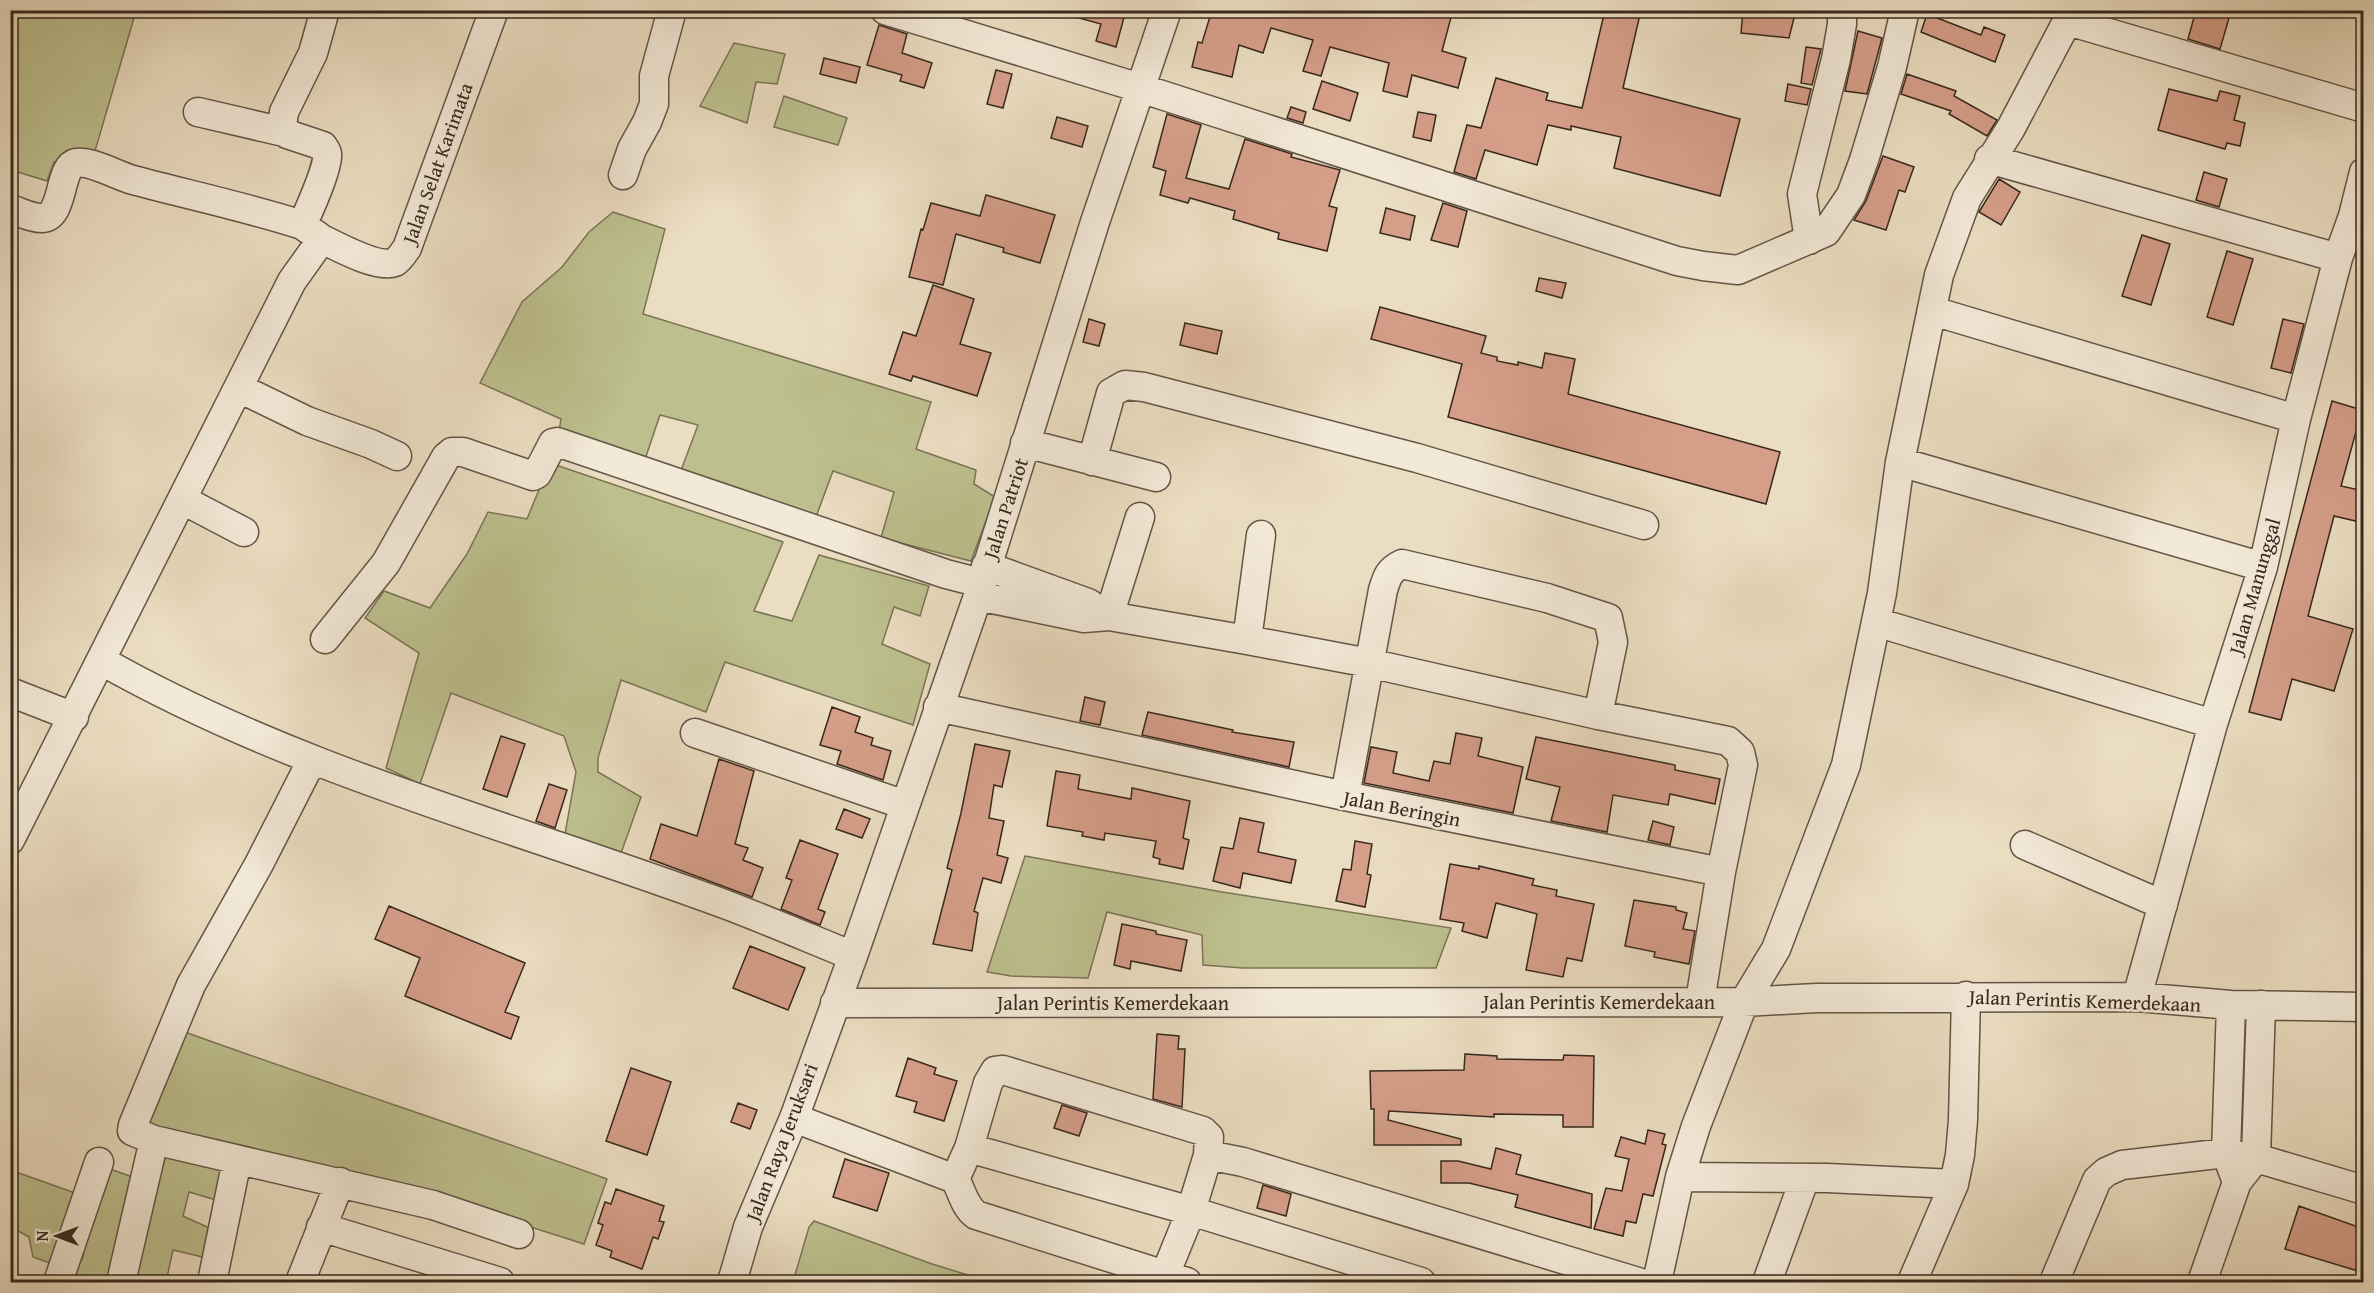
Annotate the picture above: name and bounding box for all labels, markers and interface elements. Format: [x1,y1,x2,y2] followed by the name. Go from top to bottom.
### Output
[393,78,480,250] street label: Jalan Selat Karimata
[974,454,1035,565] street label: Jalan Patriot
[2220,514,2287,660] street label: Jalan Manunggal
[1338,782,1463,834] street label: Jalan Beringin
[1966,981,2201,1019] street label: Jalan Perintis Kemerdekaan
[1480,987,1715,1016] street label: Jalan Perintis Kemerdekaan
[994,988,1229,1017] street label: Jalan Perintis Kemerdekaan
[736,1058,825,1228] street label: Jalan Raya Jeruksari
[27,1206,87,1266] north arrow
[30,1230,54,1241] text: N

